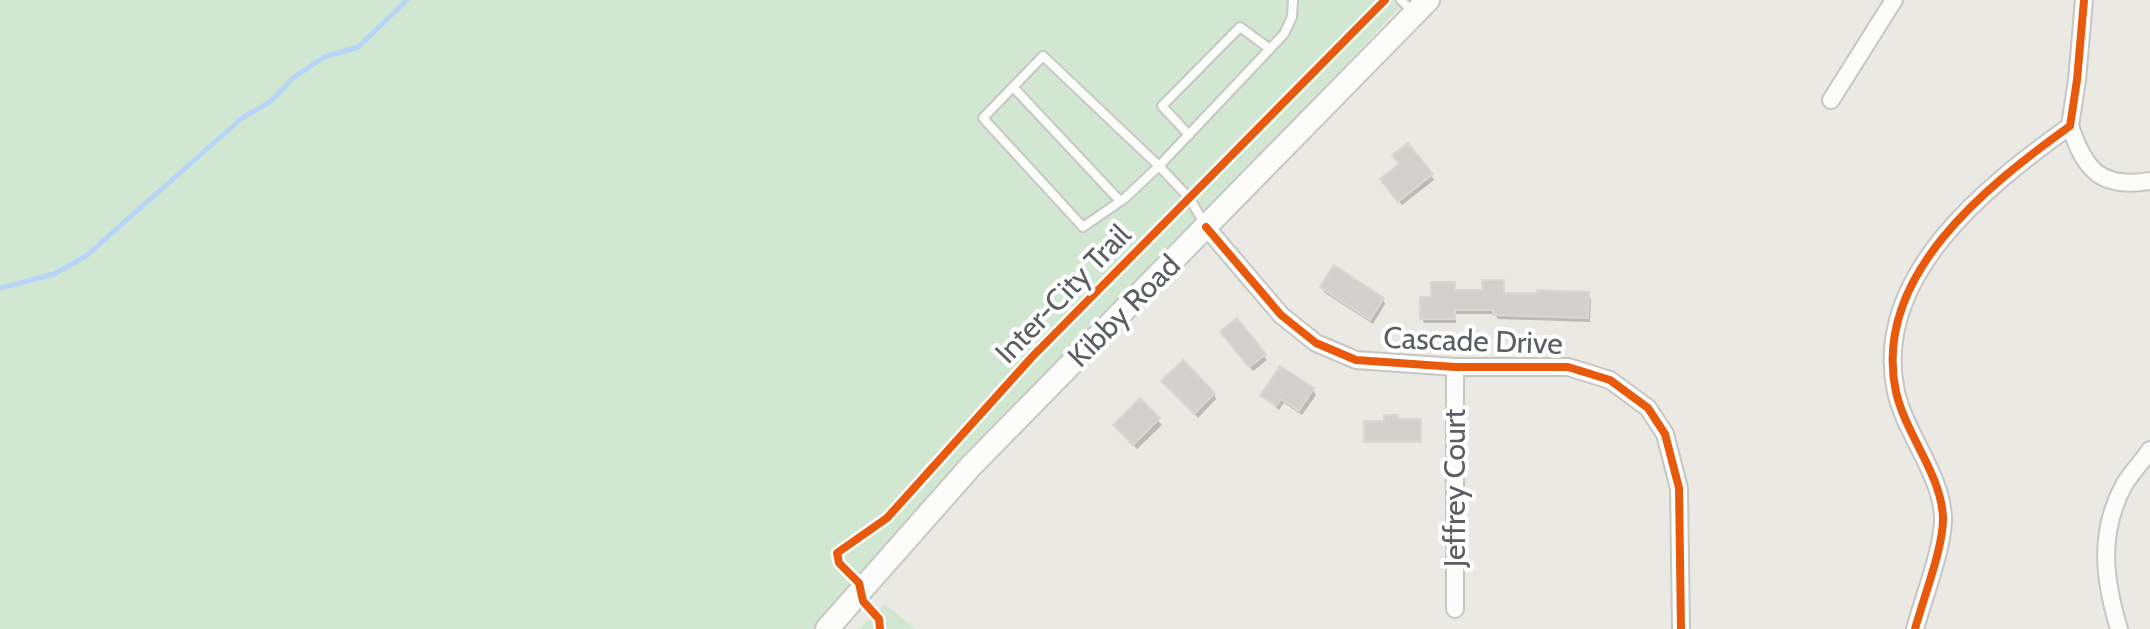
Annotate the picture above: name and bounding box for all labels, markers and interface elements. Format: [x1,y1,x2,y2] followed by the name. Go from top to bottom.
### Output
[987,216,1138,371] street label: Inter-City Trail
[1060,247,1188,375] street label: Kibby Road
[1383,319,1563,362] street label: Cascade Drive
[1436,409,1473,568] street label: Jeffrey Court

